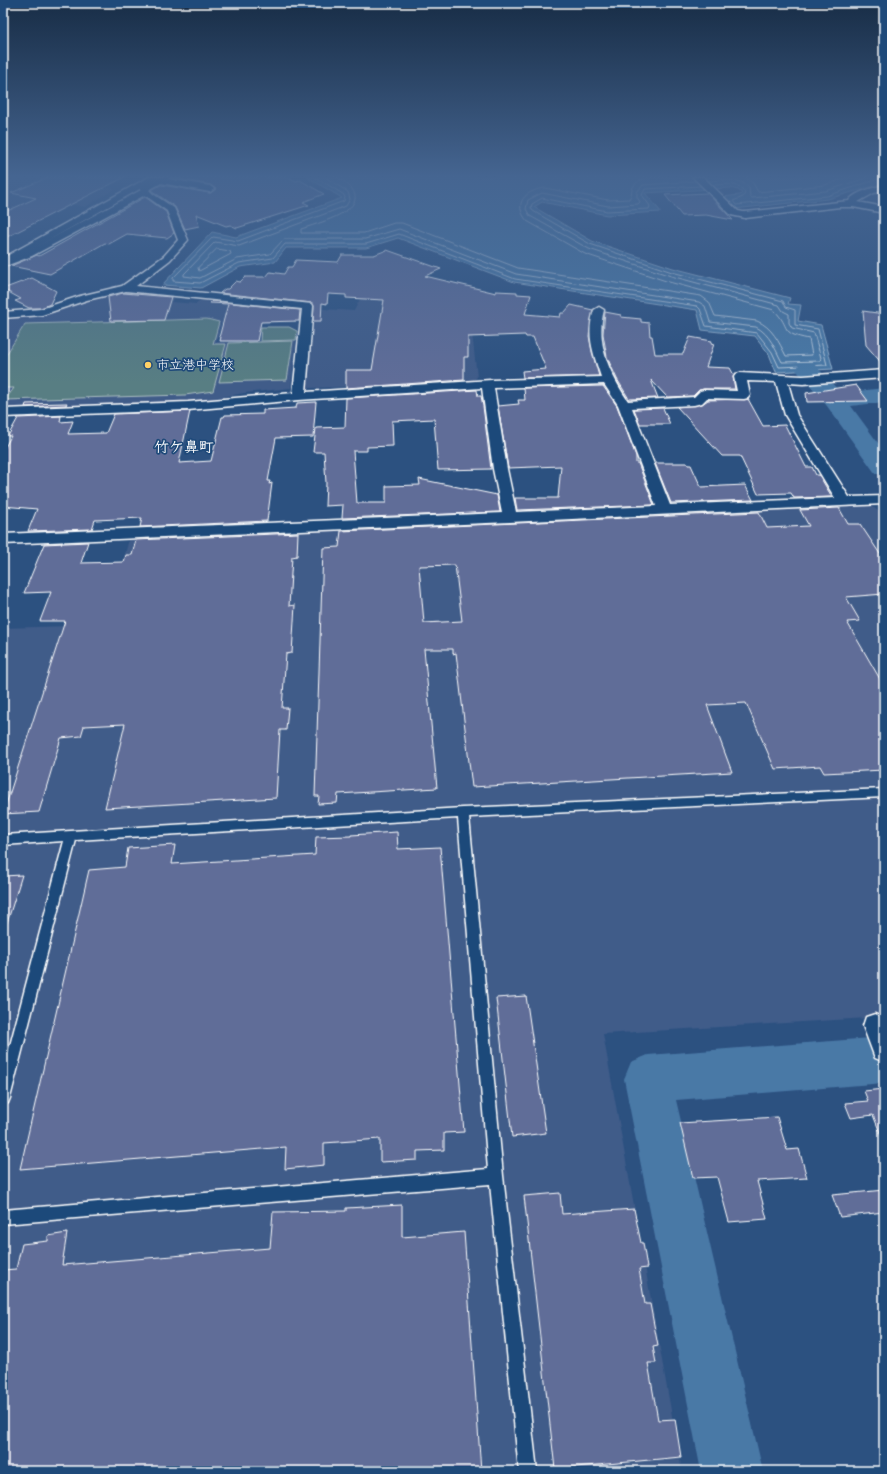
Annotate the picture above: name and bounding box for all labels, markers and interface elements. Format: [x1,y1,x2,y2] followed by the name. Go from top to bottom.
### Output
[156,356,234,375] place label: 市立港中学校
[143,360,153,370] marker: 市立港中学校
[154,437,214,459] district label: 竹ケ鼻町

